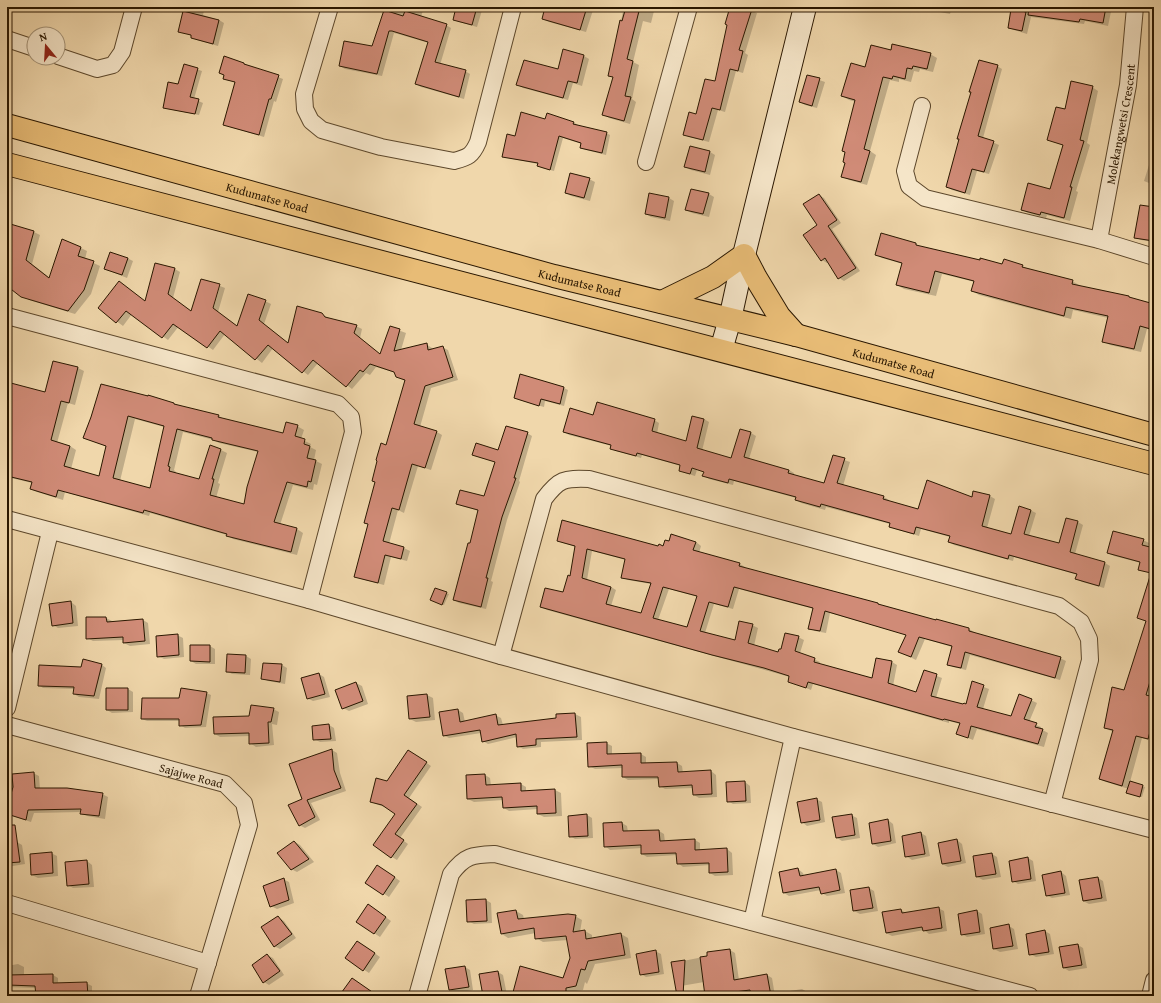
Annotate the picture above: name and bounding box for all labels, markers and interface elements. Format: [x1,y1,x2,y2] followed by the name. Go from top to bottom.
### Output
[26,26,66,66] north arrow
[37,28,49,45] text: N
[1101,62,1138,186] street label: Molekangwetsi Crescent
[224,177,311,216] street label: Kudumatse Road
[537,264,623,301] street label: Kudumatse Road
[851,343,937,382] street label: Kudumatse Road
[158,758,226,792] street label: Sajajwe Road

